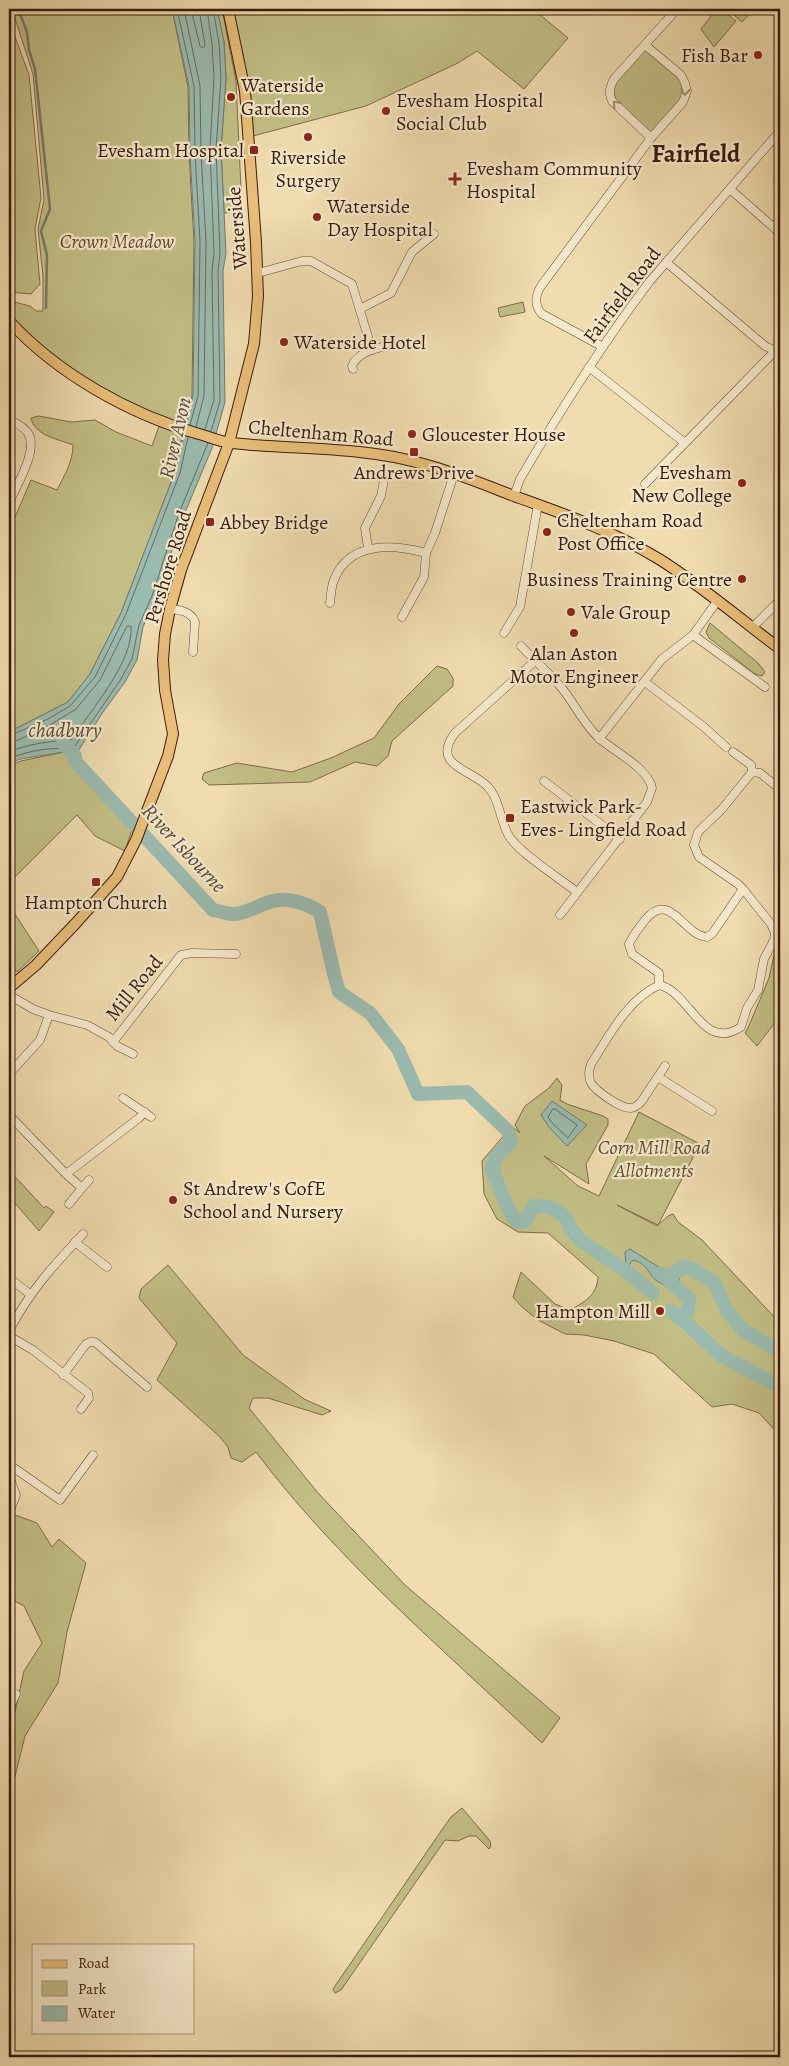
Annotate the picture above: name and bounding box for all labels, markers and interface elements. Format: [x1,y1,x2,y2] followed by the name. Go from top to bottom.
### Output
[681,42,748,69] place label: Fish Bar
[752,49,764,61] marker: Fish Bar
[240,72,324,122] place label: Waterside Gardens
[396,87,543,137] place label: Evesham Hospital Social Club
[680,89,691,97] one-way arrow
[225,91,237,103] marker: Waterside Gardens
[614,101,622,110] one-way arrow
[380,105,392,117] marker: Evesham Hospital Social Club
[302,131,314,143] marker: Riverside Surgery
[97,137,244,164] place label: Evesham Hospital
[652,137,741,171] district label: Fairfield
[248,144,260,156] marker: Evesham Hospital
[270,144,346,194] place label: Riverside Surgery
[466,155,643,205] place label: Evesham Community Hospital
[448,172,462,186] marker: Evesham Community Hospital
[220,185,254,271] street label: Waterside
[326,193,433,243] place label: Waterside Day Hospital
[311,211,323,223] marker: Waterside Day Hospital
[60,228,174,255] park label: Crown Meadow
[577,241,667,349] street label: Fairfield Road
[293,329,426,356] place label: Waterside Hotel
[278,336,290,348] marker: Waterside Hotel
[152,394,198,482] water label: River Avon
[247,413,395,453] street label: Cheltenham Road
[422,421,566,448] place label: Gloucester House
[406,428,418,440] marker: Gloucester House
[408,446,420,458] marker: Andrews Drive
[353,459,474,486] place label: Andrews Drive
[631,459,732,509] place label: Evesham New College
[736,477,748,489] marker: Evesham New College
[138,507,198,627] street label: Pershore Road
[557,507,703,557] place label: Cheltenham Road Post Office
[219,509,328,536] place label: Abbey Bridge
[204,516,216,528] marker: Abbey Bridge
[541,526,553,538] marker: Cheltenham Road Post Office
[526,566,732,593] place label: Business Training Centre
[736,573,748,585] marker: Business Training Centre
[580,599,670,626] place label: Vale Group
[565,606,577,618] marker: Vale Group
[568,627,580,639] marker: Alan Aston Motor Engineer
[509,640,639,690] place label: Alan Aston Motor Engineer
[28,716,102,744] water label: chadbury
[520,793,687,843] place label: Eastwick Park- Eves- Lingfield Road
[136,798,233,899] water label: River Isbourne
[504,812,516,824] marker: Eastwick Park- Eves- Lingfield Road
[90,876,102,888] marker: Hampton Church
[24,889,168,916] place label: Hampton Church
[99,949,169,1027] street label: Mill Road
[598,1134,711,1184] park label: Corn Mill Road Allotments
[183,1175,344,1225] place label: St Andrew's CofE School and Nursery
[167,1194,179,1206] marker: St Andrew's CofE School and Nursery
[535,1298,650,1325] place label: Hampton Mill
[654,1305,666,1317] marker: Hampton Mill
[32,1944,195,2034] legend
[78,1953,110,1973] text: Road
[78,1979,107,1999] text: Park
[77,2003,115,2023] text: Water

